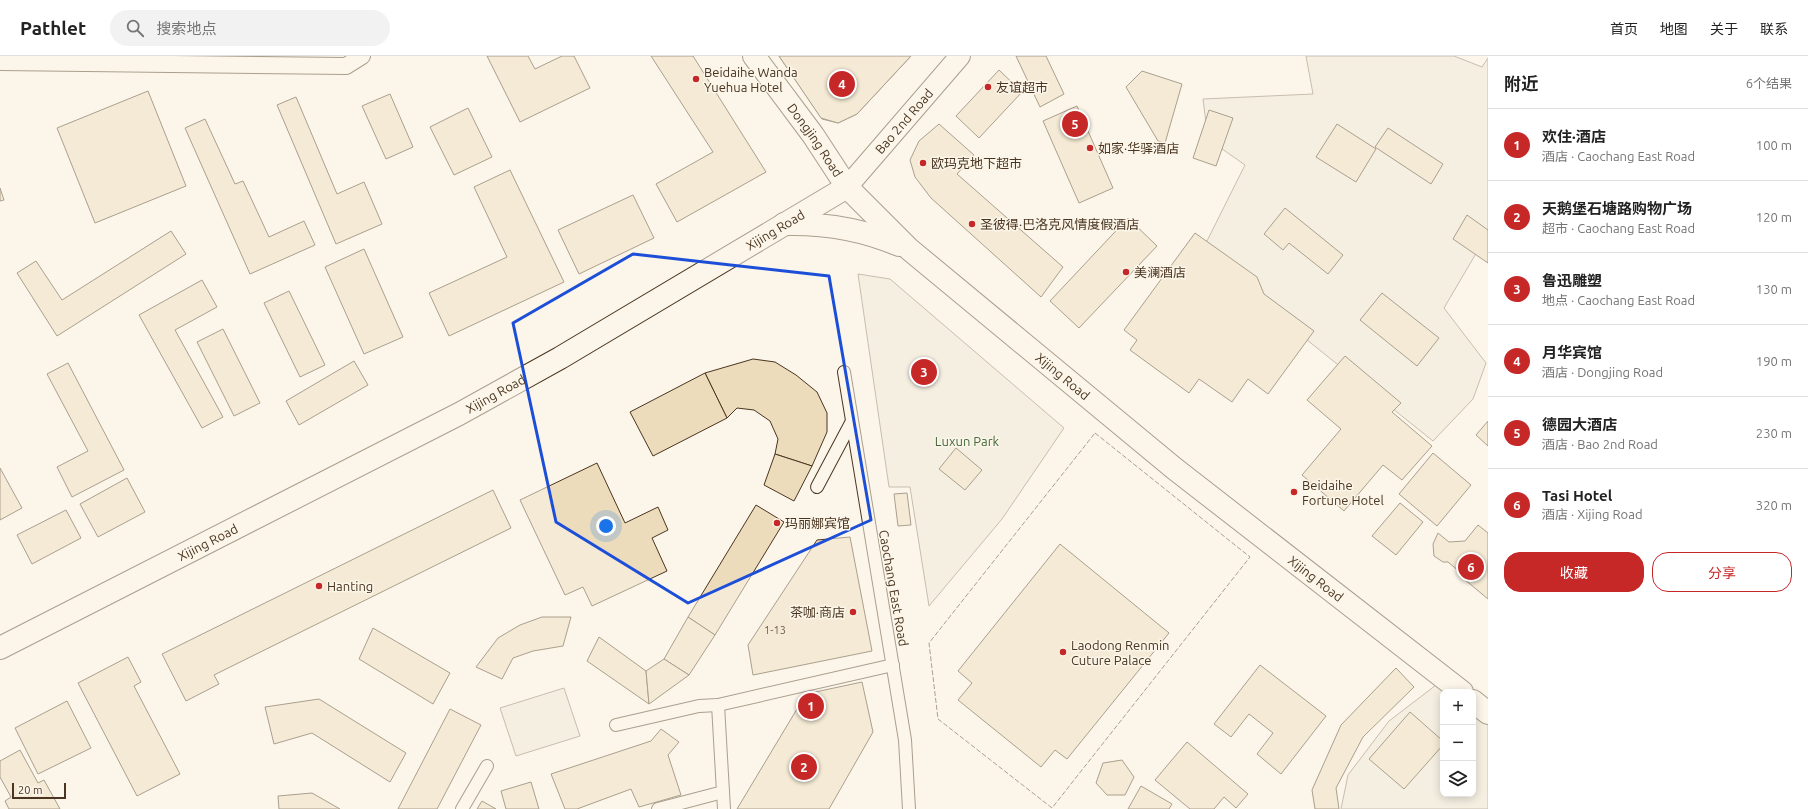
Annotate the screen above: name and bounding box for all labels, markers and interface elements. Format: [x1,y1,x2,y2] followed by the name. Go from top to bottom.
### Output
[110,10,390,46] search box
[20,17,86,39] text: Pathlet
[124,17,146,39] icon: search
[156,20,216,37] text: 搜索地点
[1610,21,1638,37] text: 首页
[1660,21,1688,37] text: 地图
[1710,21,1738,37] text: 关于
[1760,21,1788,37] text: 联系
[704,65,798,94] place label: Beidaihe Wanda Yuehua Hotel
[829,69,855,99] pin: 4
[691,74,701,84] marker: Beidaihe Wanda Yuehua Hotel
[1504,74,1538,93] text: 附近
[1746,76,1792,90] text: 6个结果
[996,80,1048,94] place label: 友谊超市
[983,82,993,92] marker: 友谊超市
[872,86,936,156] street label: Bao 2nd Road
[785,101,845,179] street label: Dongjing Road
[1062,109,1088,139] pin: 5
[1542,128,1606,145] text: 欢住·酒店
[1513,138,1521,152] text: 1
[1756,138,1792,152] text: 100 m
[1098,141,1179,155] place label: 如家·华驿酒店
[1085,143,1095,153] marker: 如家·华驿酒店
[1542,149,1695,163] text: 酒店 · Caochang East Road
[931,156,1022,170] place label: 欧玛克地下超市
[918,158,928,168] marker: 欧玛克地下超市
[1542,200,1692,217] text: 天鹅堡石塘路购物广场
[743,207,807,253] street label: Xijing Road
[1513,210,1521,224] text: 2
[1756,210,1792,224] text: 120 m
[980,217,1139,231] place label: 圣彼得·巴洛克风情度假酒店
[967,219,977,229] marker: 圣彼得·巴洛克风情度假酒店
[1542,221,1695,235] text: 超市 · Caochang East Road
[1134,265,1186,279] place label: 美澜酒店
[1121,267,1131,277] marker: 美澜酒店
[1542,272,1602,289] text: 鲁迅雕塑
[1513,282,1521,296] text: 3
[1756,282,1792,296] text: 130 m
[1542,293,1695,307] text: 地点 · Caochang East Road
[1542,344,1602,361] text: 月华宾馆
[1033,350,1092,402] street label: Xijing Road
[1513,354,1521,368] text: 4
[1756,354,1792,368] text: 190 m
[911,357,937,387] pin: 3
[1542,365,1663,379] text: 酒店 · Dongjing Road
[464,372,528,416] street label: Xijing Road
[1542,416,1617,433] text: 德园大酒店
[1513,426,1521,440] text: 5
[1756,426,1792,440] text: 230 m
[935,434,1000,448] park label: Luxun Park
[1542,437,1658,451] text: 酒店 · Bao 2nd Road
[1302,478,1384,507] place label: Beidaihe Fortune Hotel
[1289,487,1299,497] marker: Beidaihe Fortune Hotel
[1542,487,1612,504] text: Tasi Hotel
[1513,498,1521,512] text: 6
[1756,498,1792,512] text: 320 m
[1542,507,1643,521] text: 酒店 · Xijing Road
[596,516,616,536] your location
[785,516,850,530] place label: 玛丽娜宾馆
[772,518,782,528] marker: 玛丽娜宾馆
[175,521,240,563] street label: Xijing Road
[877,529,911,647] street label: Caochang East Road
[1458,552,1484,582] pin: 6
[1504,552,1644,592] button: 收藏
[1652,552,1792,592] button: 分享
[1286,553,1346,604] street label: Xijing Road
[327,579,373,593] place label: Hanting
[314,581,324,591] marker: Hanting
[790,605,845,619] place label: 茶咖·商店
[848,607,858,617] marker: 茶咖·商店
[764,624,786,636] house number: 1-13
[1071,638,1169,667] place label: Laodong Renmin Cuture Palace
[1058,647,1068,657] marker: Laodong Renmin Cuture Palace
[1440,689,1476,797] map controls
[1440,689,1476,725] button: +
[798,691,824,721] pin: 1
[1440,725,1476,761] button: −
[791,752,817,782] pin: 2
[1440,761,1476,797] button: layers
[12,781,66,800] scale bar
[18,784,42,796] text: 20 m

